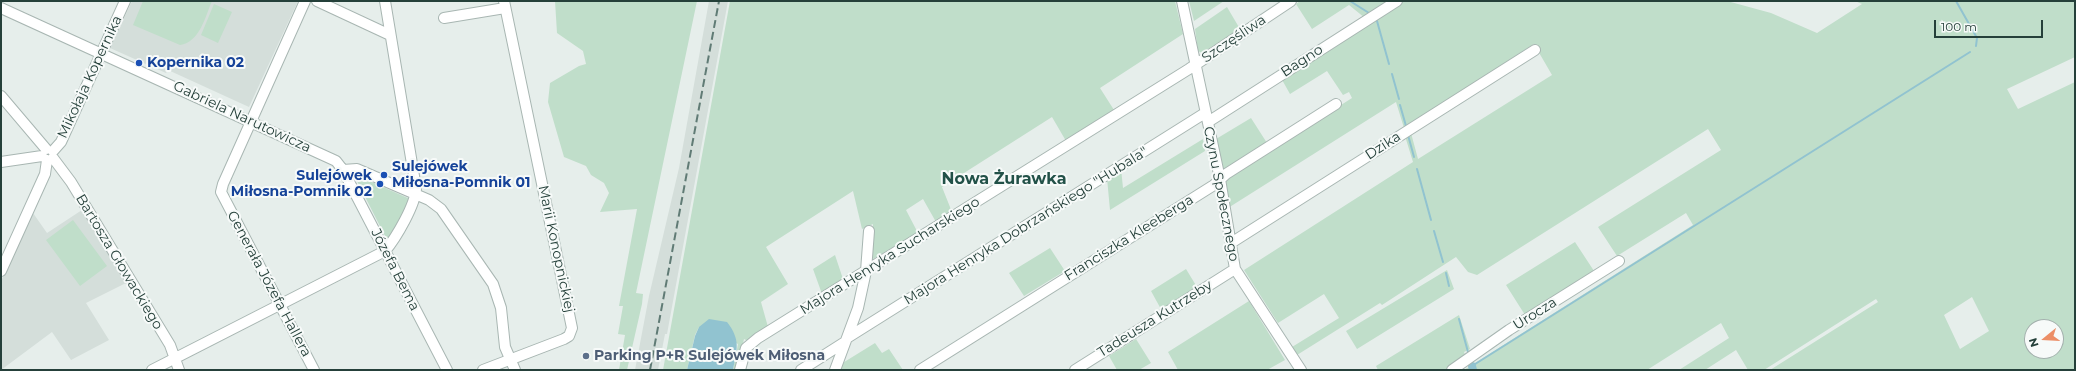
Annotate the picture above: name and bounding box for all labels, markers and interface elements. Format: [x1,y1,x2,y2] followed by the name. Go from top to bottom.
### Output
[1199,11,1269,67] street label: Szczęśliwa
[1936,12,2045,38] scale bar
[54,13,126,141] street label: Mikołaja Kopernika
[1941,19,1977,34] text: 100 m
[1278,41,1326,81] street label: Bagno
[147,55,244,71] place label: Kopernika 02
[134,58,144,68] marker: Kopernika 02
[171,78,313,156] street label: Gabriela Narutowicza
[1200,125,1242,263] street label: Czynu Społecznego
[1362,128,1404,164] street label: Dzika
[901,143,1151,309] street label: Majora Henryka Dobrzańskiego "Hubala"
[392,159,530,192] place label: Sulejówek Miłosna-Pomnik 01
[231,168,372,200] place label: Sulejówek Miłosna-Pomnik 02
[941,169,1067,189] district label: Nowa Żurawka
[379,170,389,180] marker: Sulejówek Miłosna-Pomnik 01
[375,179,385,189] marker: Sulejówek Miłosna-Pomnik 02
[534,184,578,314] street label: Marii Konopnickiej
[72,191,166,333] street label: Bartosza Głowackiego
[1061,191,1197,285] street label: Franciszka Kleeberga
[797,194,983,318] street label: Majora Henryka Sucharskiego
[223,208,315,360] street label: Generała Józefa Hallera
[367,226,423,314] street label: Józefa Bema
[1095,277,1215,361] street label: Tadeusza Kutrzeby
[1510,294,1560,334] street label: Urocza
[2024,319,2064,359] north arrow
[2026,336,2042,349] text: N
[594,348,825,364] place label: Parking P+R Sulejówek Miłosna
[581,351,591,361] marker: Parking P+R Sulejówek Miłosna

